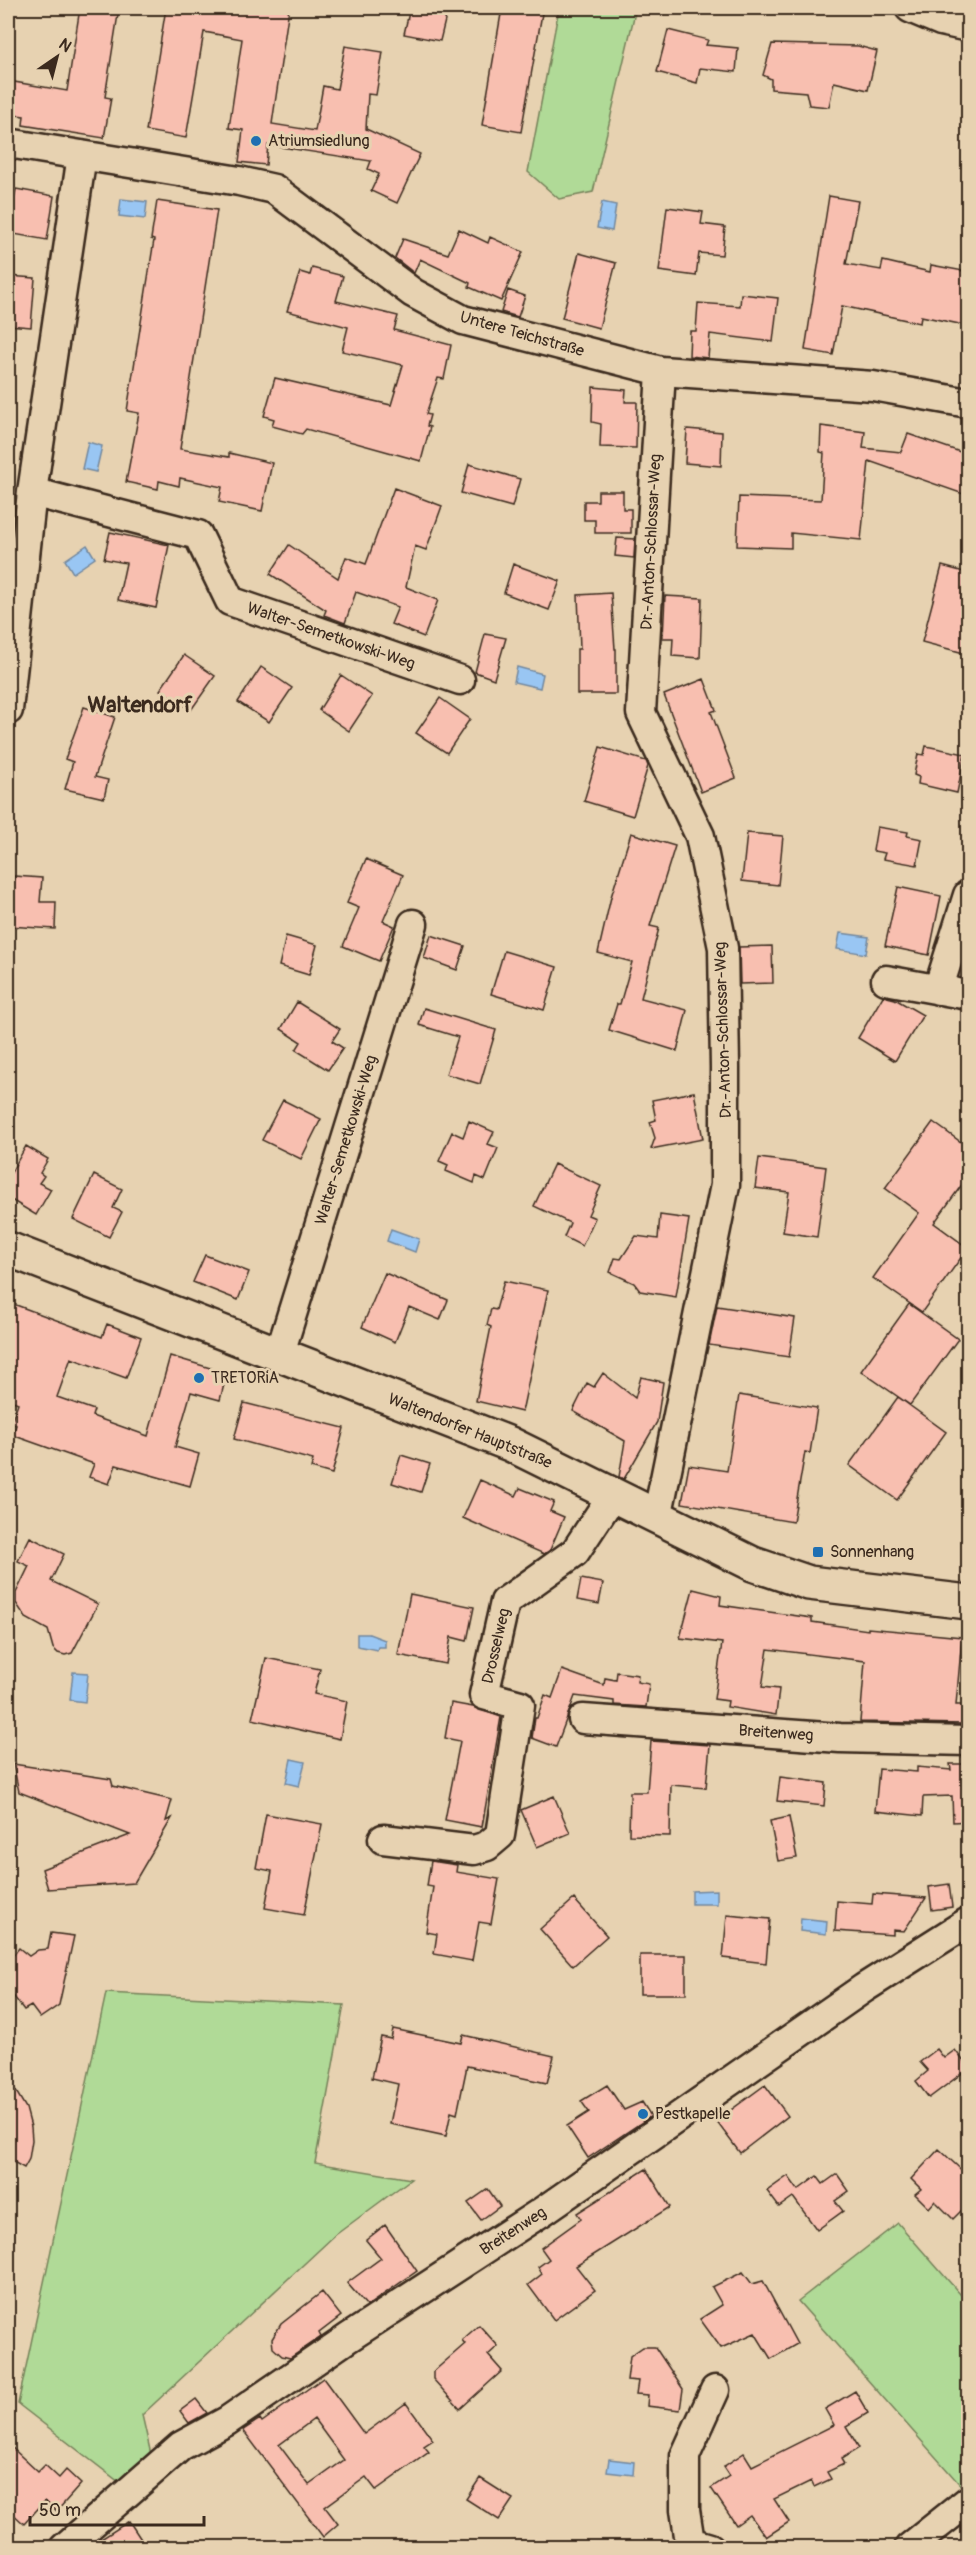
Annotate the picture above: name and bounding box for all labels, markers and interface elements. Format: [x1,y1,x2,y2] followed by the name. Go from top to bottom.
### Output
[27,27,87,87] north arrow
[55,34,75,57] text: N
[268,131,370,151] place label: Atriumsiedlung
[249,134,263,148] marker: Atriumsiedlung
[458,307,586,361] street label: Untere Teichstraße
[636,453,666,631] street label: Dr.-Anton-Schlossar-Weg
[244,598,418,674] street label: Walter-Semetkowski-Weg
[88,691,194,719] district label: Waltendorf
[710,942,736,1118] street label: Dr.-Anton-Schlossar-Weg
[311,1053,381,1227] street label: Walter-Semetkowski-Weg
[211,1368,279,1388] place label: TRETORiA
[192,1371,206,1385] marker: TRETORiA
[385,1389,555,1473] street label: Waltendorfer Hauptstraße
[830,1542,914,1562] place label: Sonnenhang
[811,1545,825,1559] marker: Sonnenhang
[478,1606,514,1686] street label: Drosselweg
[738,1720,814,1746] street label: Breitenweg
[655,2104,730,2124] place label: Pestkapelle
[636,2107,650,2121] marker: Pestkapelle
[476,2202,550,2260] street label: Breitenweg
[30,2489,204,2527] scale bar
[39,2499,81,2522] text: 50 m

